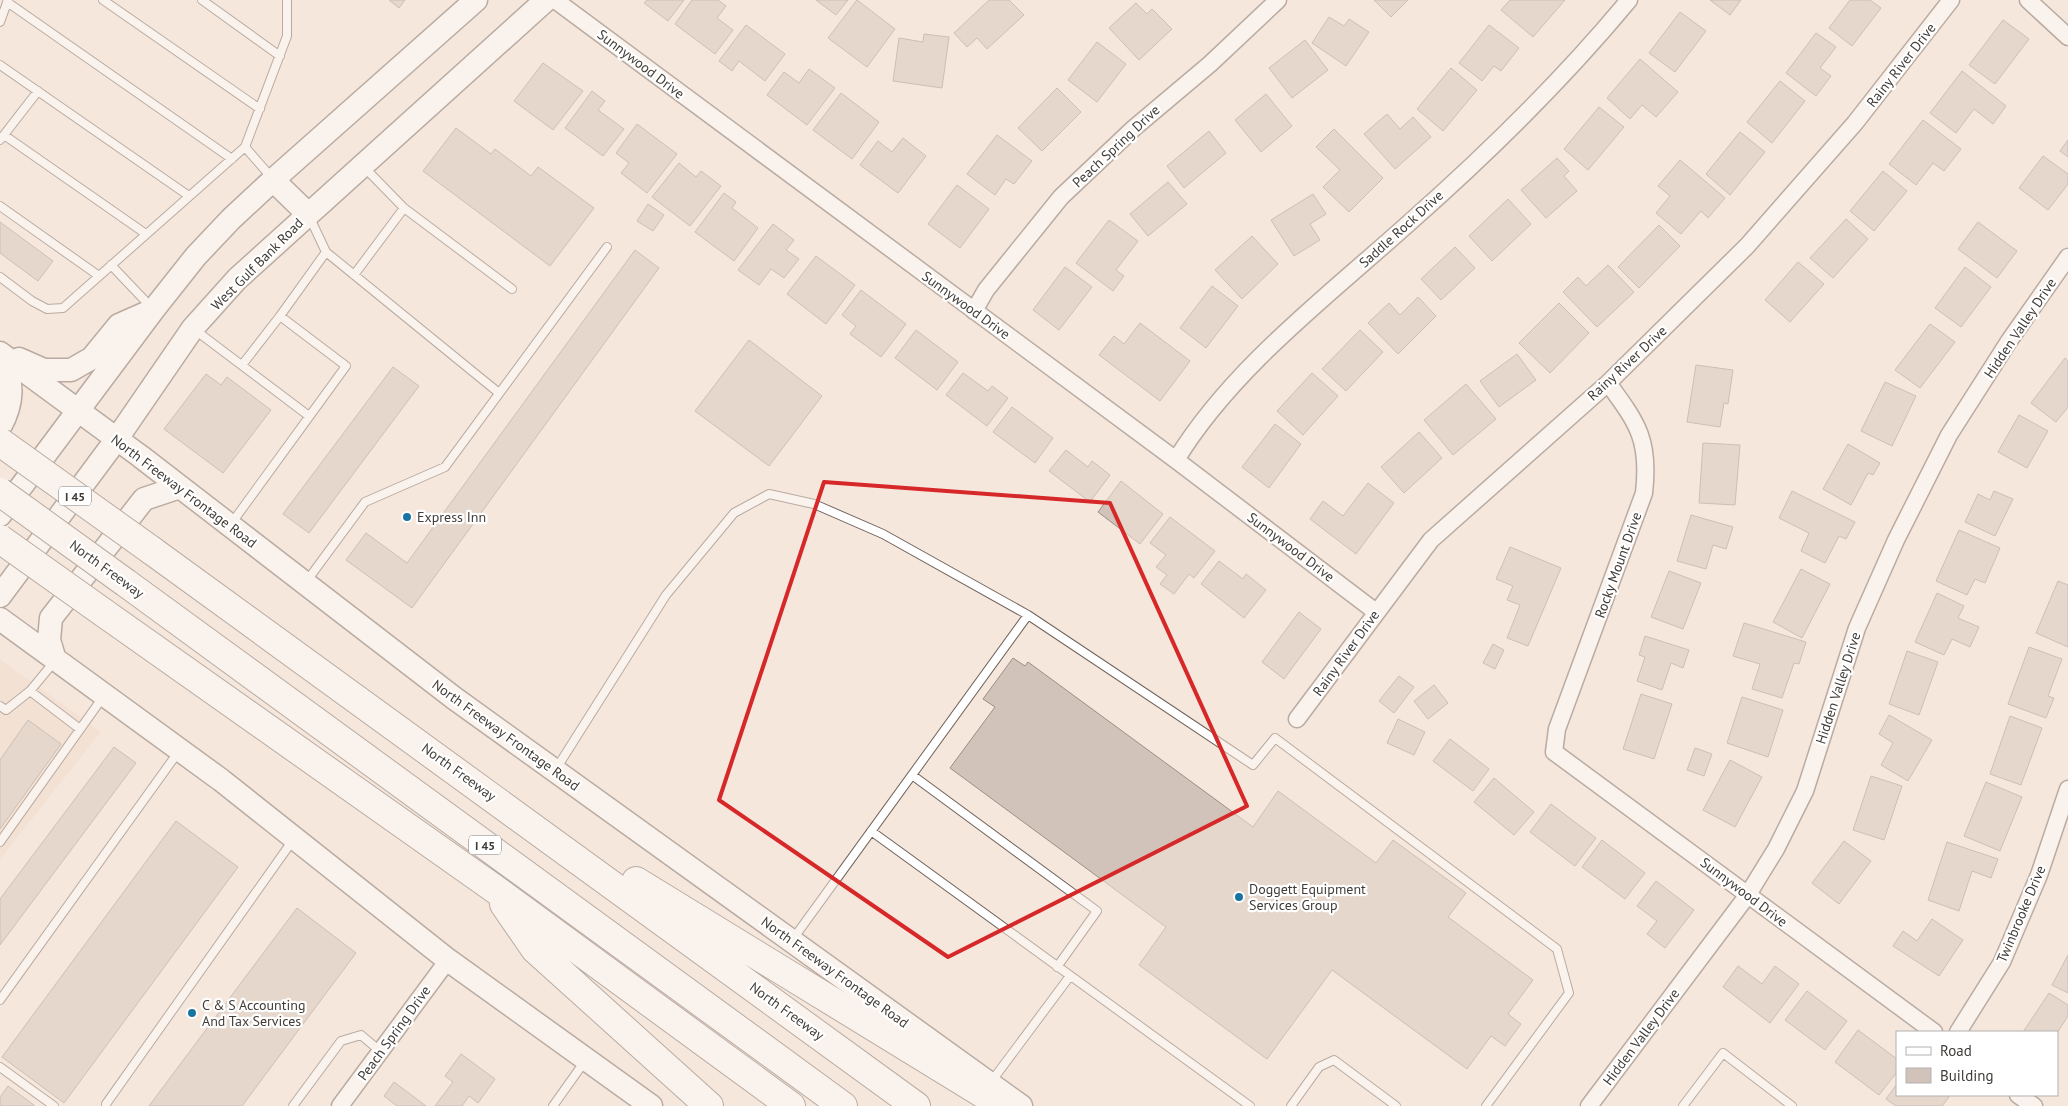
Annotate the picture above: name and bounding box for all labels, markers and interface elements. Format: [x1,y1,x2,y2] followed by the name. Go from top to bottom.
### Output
[1863,19,1939,111] street label: Rainy River Drive
[594,25,688,103] street label: Sunnywood Drive
[1069,101,1163,191] street label: Peach Spring Drive
[1355,186,1447,272] street label: Saddle Rock Drive
[207,214,307,314] street label: West Gulf Bank Road
[918,267,1014,343] street label: Sunnywood Drive
[1980,275,2060,381] street label: Hidden Valley Drive
[1584,322,1670,404] street label: Rainy River Drive
[107,430,261,552] street label: North Freeway Frontage Road
[59,486,91,506] road number: I 45
[417,508,486,526] place label: Express Inn
[1244,508,1338,586] street label: Sunnywood Drive
[1590,510,1646,620] street label: Rocky Mount Drive
[401,511,413,523] marker: Express Inn
[66,536,148,602] street label: North Freeway
[1309,606,1383,700] street label: Rainy River Drive
[1811,630,1865,746] street label: Hidden Valley Drive
[429,676,583,794] street label: North Freeway Frontage Road
[418,739,500,805] street label: North Freeway
[469,836,501,854] road number: I 45
[1697,853,1791,931] street label: Sunnywood Drive
[1992,863,2050,965] street label: Twinbrooke Drive
[1249,880,1366,914] place label: Doggett Equipment Services Group
[1233,891,1245,903] marker: Doggett Equipment Services Group
[758,913,912,1031] street label: North Freeway Frontage Road
[746,978,828,1044] street label: North Freeway
[354,982,434,1084] street label: Peach Spring Drive
[1599,985,1683,1089] street label: Hidden Valley Drive
[202,996,305,1030] place label: C & S Accounting And Tax Services
[186,1007,198,1019] marker: C & S Accounting And Tax Services
[1896,1031,2058,1096] legend
[1940,1041,1972,1060] text: Road
[1940,1066,1994,1085] text: Building

